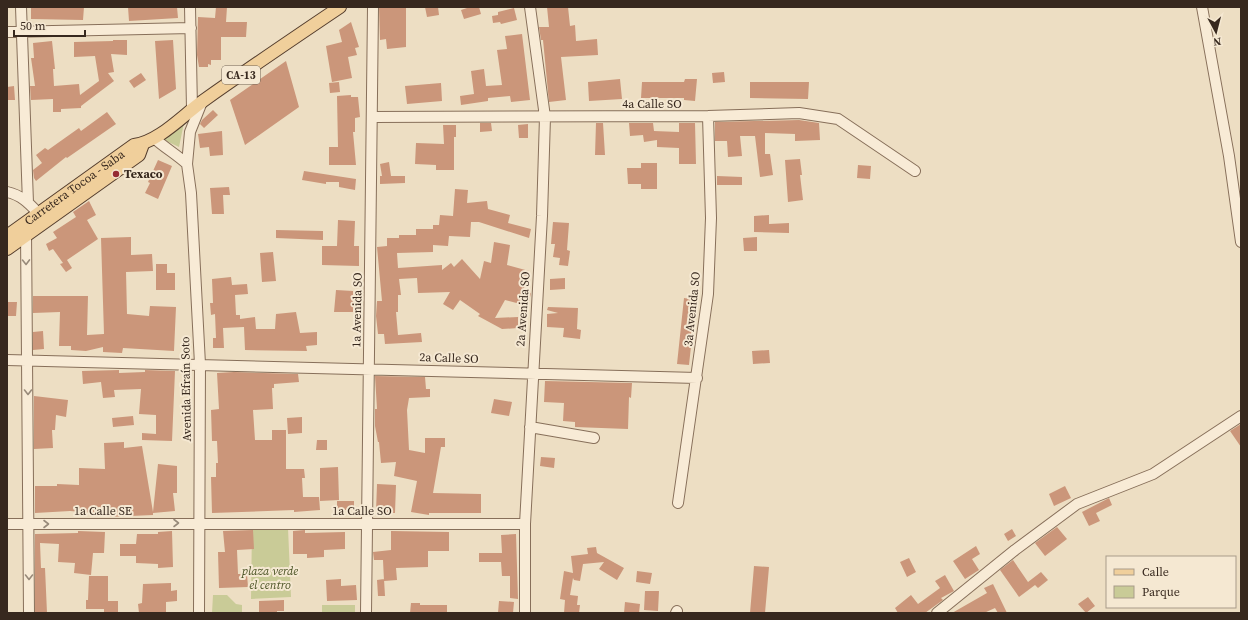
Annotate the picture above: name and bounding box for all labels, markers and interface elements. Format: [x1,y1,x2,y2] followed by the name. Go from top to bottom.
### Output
[14,12,85,38] scale bar
[1196,12,1236,52] north arrow
[20,18,46,34] text: 50 m
[1212,33,1222,49] text: N
[222,66,260,84] road number: CA-13
[622,96,682,112] street label: 4a Calle SO
[21,146,129,229] street label: Carretera Tocoa - Saba
[124,166,163,182] place label: Texaco
[111,169,121,179] marker: Texaco
[22,259,30,265] one-way arrow
[512,271,534,347] street label: 2a Avenida SO
[680,271,704,347] street label: 3a Avenida SO
[348,272,366,348] street label: 1a Avenida SO
[177,336,195,442] street label: Avenida Efraín Soto
[419,349,479,367] street label: 2a Calle SO
[24,389,32,395] one-way arrow
[74,503,132,519] street label: 1a Calle SE
[332,503,392,519] street label: 1a Calle SO
[173,519,179,527] one-way arrow
[43,520,49,528] one-way arrow
[1106,556,1236,608] legend
[241,563,298,593] park label: plaza verde el centro
[1142,564,1169,580] text: Calle
[25,574,33,580] one-way arrow
[1142,584,1180,600] text: Parque

